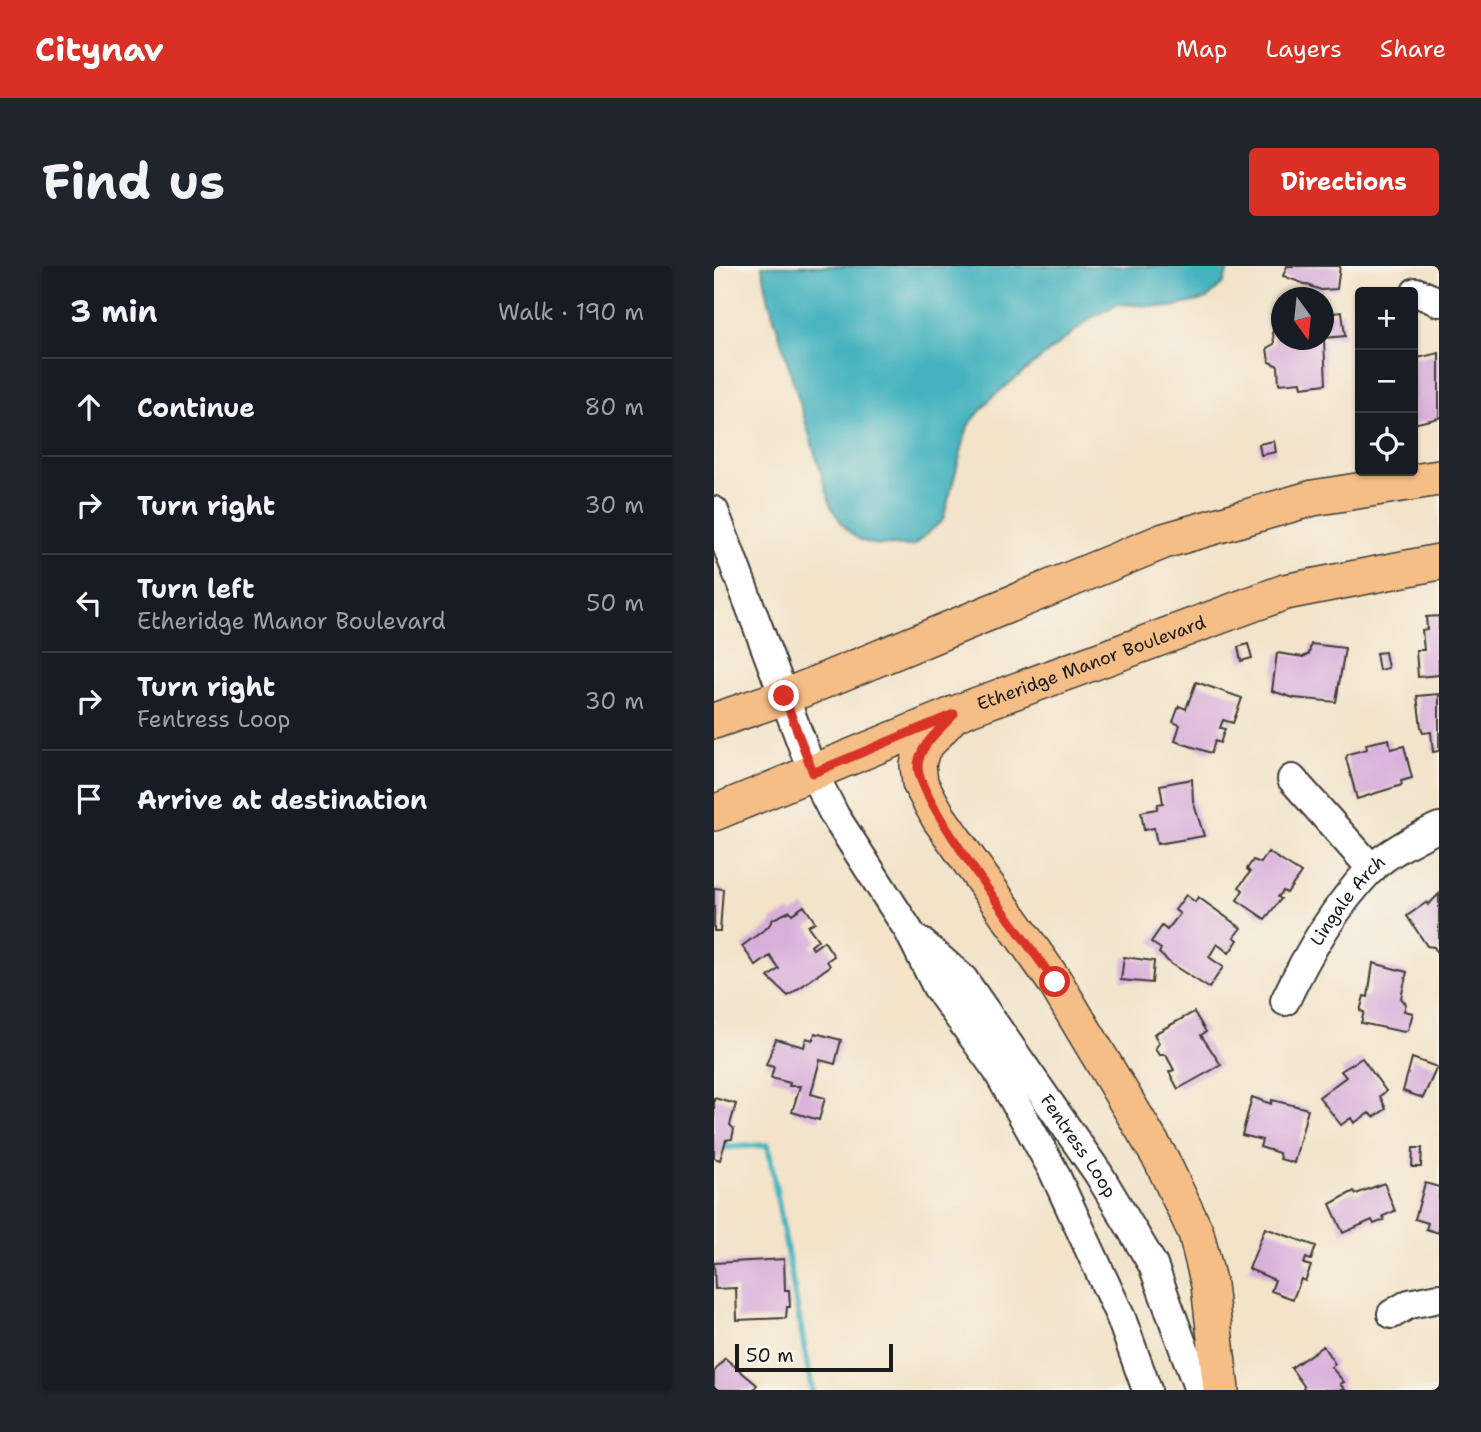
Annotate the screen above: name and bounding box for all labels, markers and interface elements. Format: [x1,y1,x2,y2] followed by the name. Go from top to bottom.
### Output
[35,27,164,72] text: Citynav
[1176,33,1227,65] text: Map
[1265,33,1342,65] text: Layers
[1380,33,1446,65] text: Share
[1249,148,1439,216] button: Directions
[42,149,225,215] text: Find us
[1271,287,1334,350] north arrow
[1355,287,1418,476] map controls
[1355,287,1418,350] button: +
[70,291,157,332] text: 3 min
[498,297,644,327] text: Walk · 190 m
[1355,350,1418,413] button: −
[70,388,108,426] icon: ahead
[137,390,255,425] text: Continue
[585,392,644,422] text: 80 m
[1355,413,1418,476] button: locate
[70,486,108,524] icon: right
[137,488,275,523] text: Turn right
[585,490,644,520] text: 30 m
[137,571,254,606] text: Turn left
[70,584,108,622] icon: left
[586,588,644,618] text: 50 m
[137,606,446,636] text: Etheridge Manor Boulevard
[974,610,1209,716] street label: Etheridge Manor Boulevard
[137,669,275,704] text: Turn right
[768,680,799,711] route end
[70,682,108,720] icon: right
[585,686,644,716] text: 30 m
[137,704,291,734] text: Fentress Loop
[70,780,108,818] icon: arrive
[137,782,427,817] text: Arrive at destination
[1305,850,1390,950] street label: Lingale Arch
[1039,966,1070,997] route start
[1035,1089,1122,1202] street label: Fentress Loop
[735,1341,892,1373] scale bar
[746,1343,794,1368] text: 50 m

